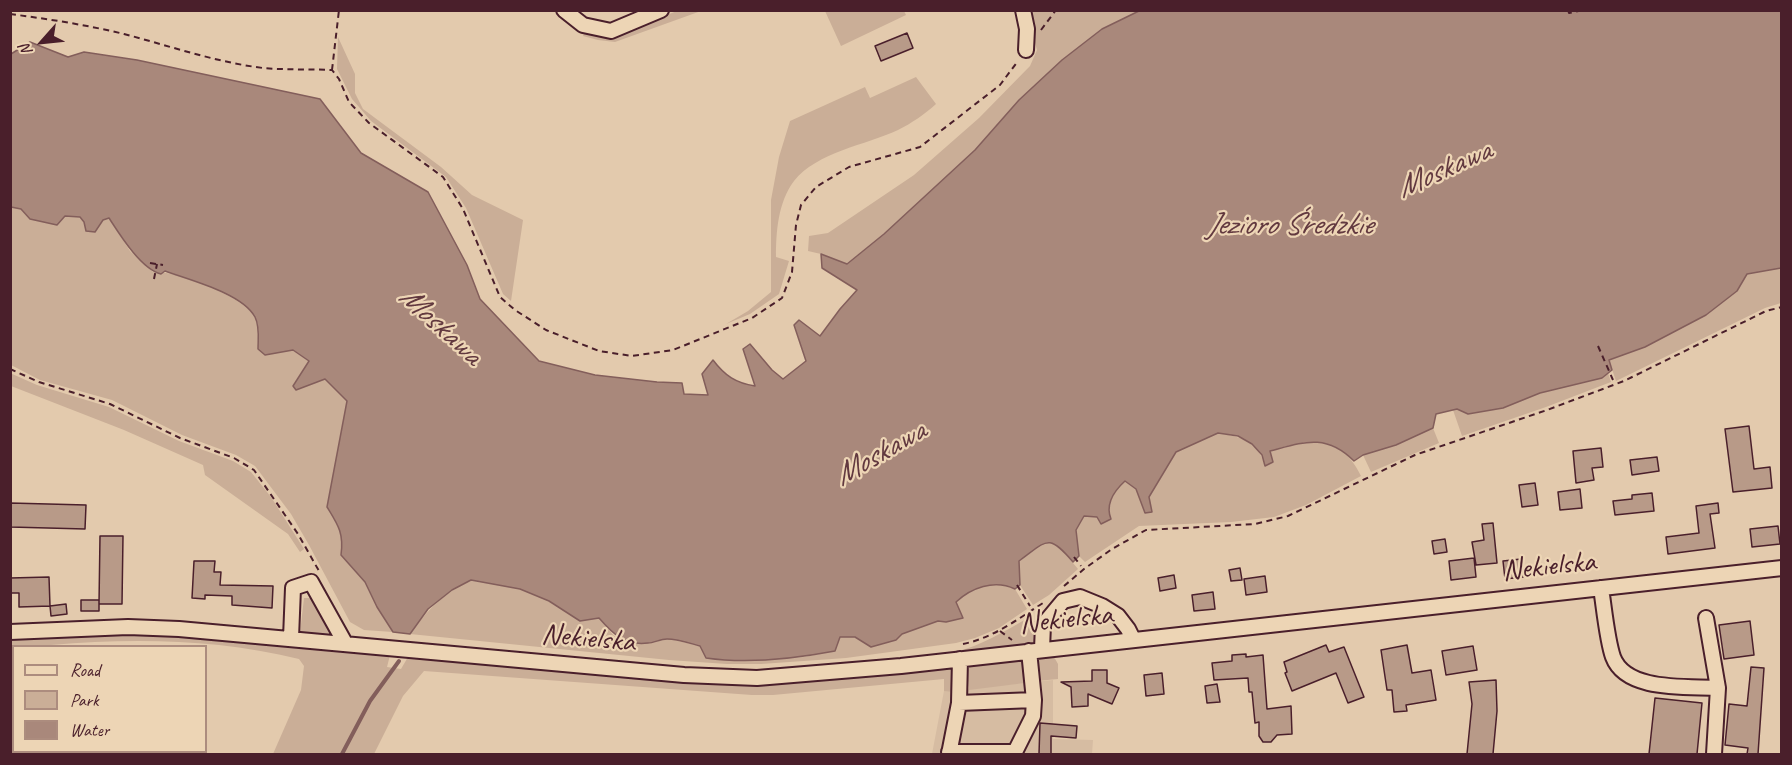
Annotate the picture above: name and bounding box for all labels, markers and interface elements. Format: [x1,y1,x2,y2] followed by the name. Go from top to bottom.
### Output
[12,12,72,72] north arrow
[15,41,37,59] text: N
[1391,132,1497,208] water label: Moskawa
[1206,207,1372,245] water label: Jezioro Średzkie
[391,278,489,374] water label: Moskawa
[827,413,933,495] water label: Moskawa
[1501,544,1597,590] street label: Nekielska
[1018,597,1114,643] street label: Nekielska
[540,617,636,661] street label: Nekielska
[12,645,207,753] legend
[70,659,100,681] text: Road
[70,689,99,711] text: Park
[70,719,109,741] text: Water

